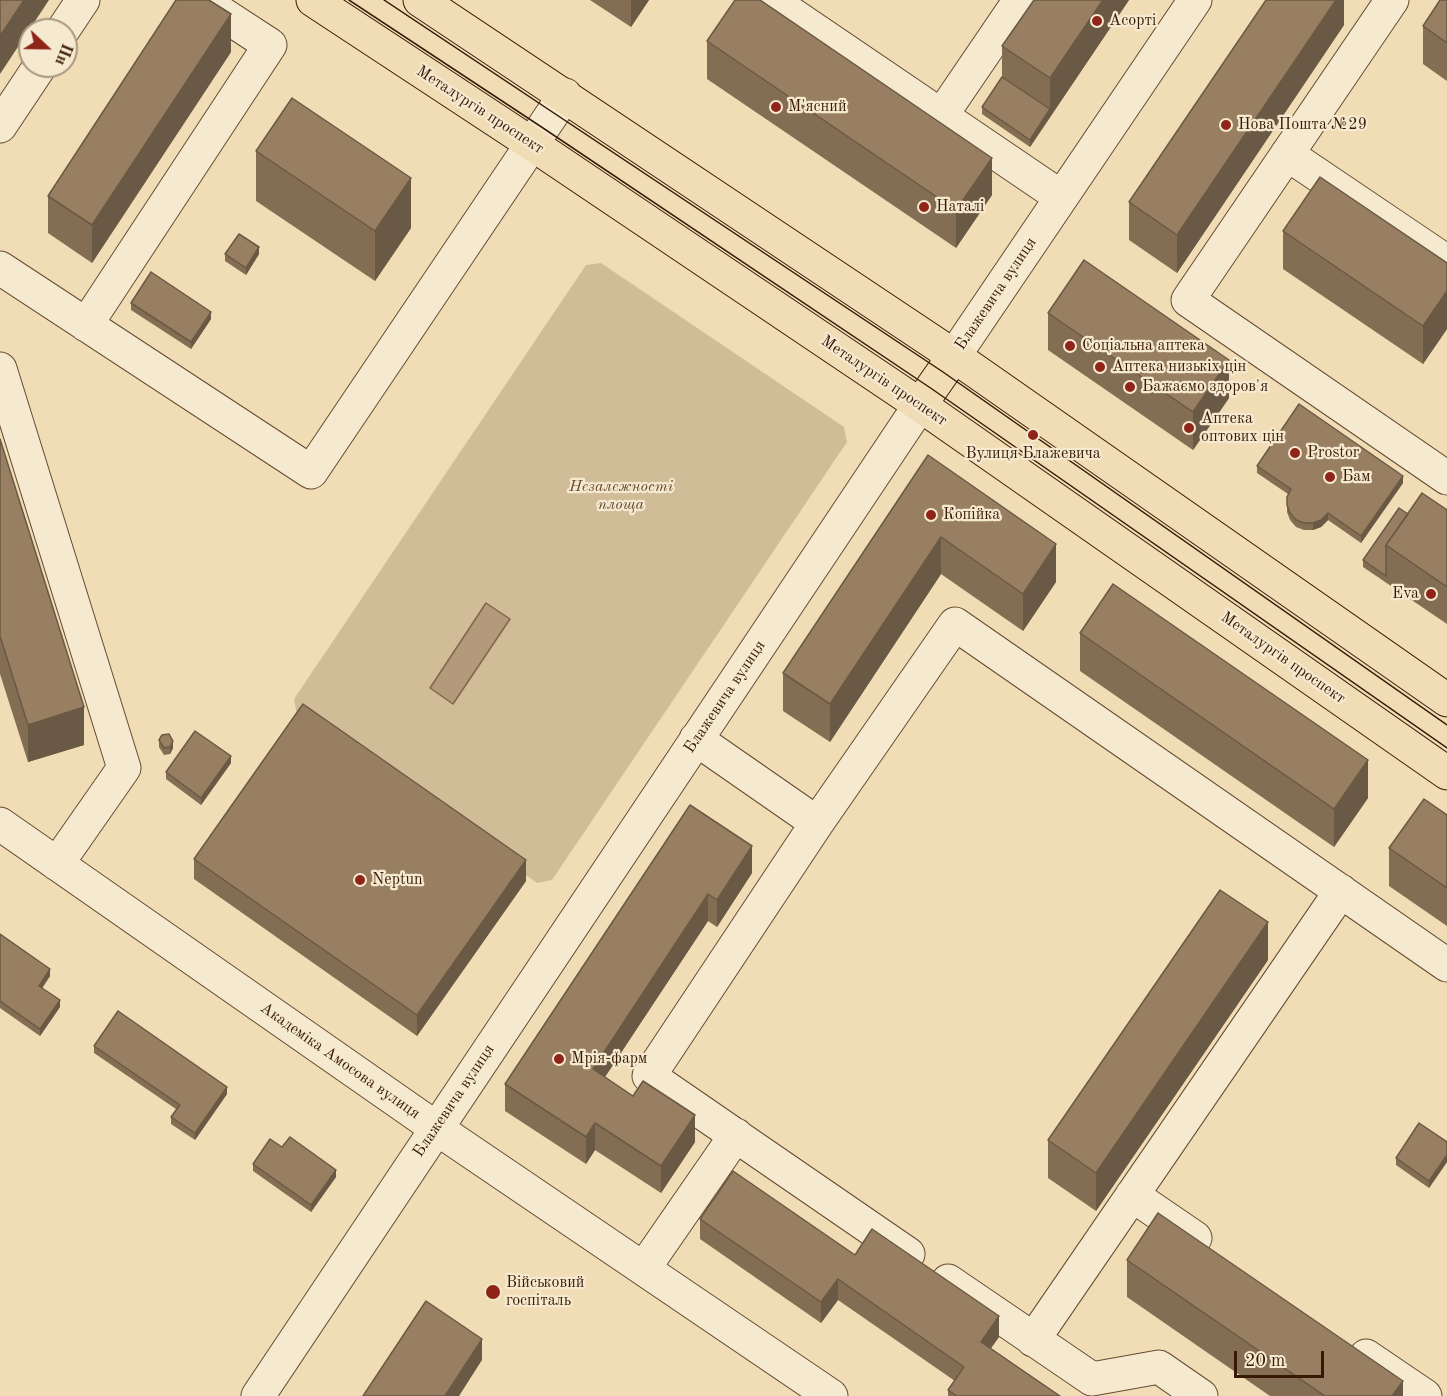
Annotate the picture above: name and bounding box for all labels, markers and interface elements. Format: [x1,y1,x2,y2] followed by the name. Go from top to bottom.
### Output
[1109,11,1156,31] place label: Асорті
[1090,14,1104,28] marker: Асорті
[18,18,78,78] north arrow
[51,41,74,67] text: Пн
[413,62,547,158] street label: Металургів проспект
[788,97,847,117] place label: М'ясний
[769,100,783,114] marker: М'ясний
[1238,115,1367,135] place label: Нова Пошта №29
[1219,118,1233,132] marker: Нова Пошта №29
[936,197,984,217] place label: Наталі
[917,200,931,214] marker: Наталі
[951,234,1041,354] street label: Блажевича вулиця
[817,332,951,430] street label: Металургів проспект
[1082,336,1205,356] place label: Соціальна аптека
[1063,339,1077,353] marker: Соціальна аптека
[1112,357,1246,377] place label: Аптека низькіх цін
[1093,360,1107,374] marker: Аптека низькіх цін
[1142,377,1268,397] place label: Бажаємо здоров'я
[1123,380,1137,394] marker: Бажаємо здоров'я
[1201,409,1284,447] place label: Аптека оптових цін
[1182,421,1196,435] marker: Аптека оптових цін
[1026,428,1040,442] marker: Вулиця Блажевича
[1307,443,1359,463] place label: Prostor
[965,444,1101,464] place label: Вулиця Блажевича
[1288,446,1302,460] marker: Prostor
[1342,467,1370,487] place label: Бам
[1323,470,1337,484] marker: Бам
[569,477,673,515] park label: Незалежності площа
[943,505,1000,525] place label: Копійка
[924,508,938,522] marker: Копійка
[1392,584,1419,604] place label: Eva
[1424,587,1438,601] marker: Eva
[1217,608,1349,708] street label: Металургів проспект
[680,637,770,757] street label: Блажевича вулиця
[372,870,423,890] place label: Neptun
[353,873,367,887] marker: Neptun
[256,998,424,1124] street label: Академіка Амосова вулиця
[409,1041,499,1161] street label: Блажевича вулиця
[571,1049,647,1069] place label: Мрія-фарм
[552,1052,566,1066] marker: Мрія-фарм
[506,1273,584,1311] place label: Військовий госпіталь
[484,1283,502,1301] marker: Військовий госпіталь
[1237,1339,1327,1377] scale bar
[1245,1352,1285,1370] text: 20 m

